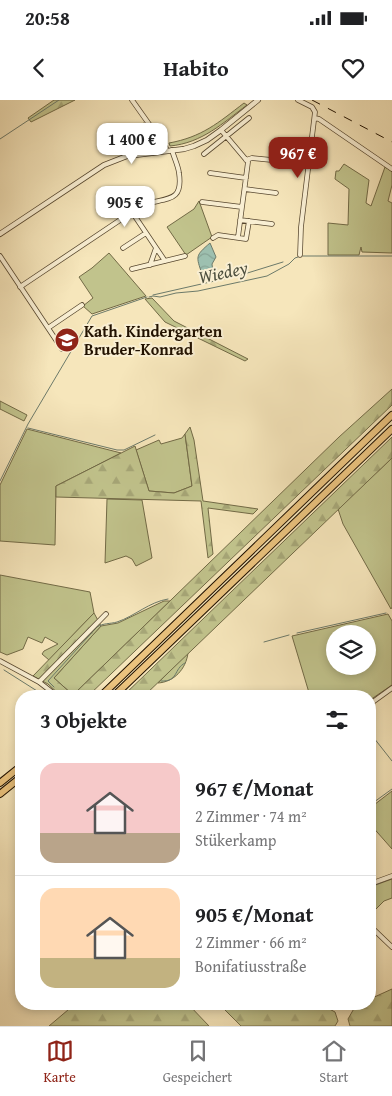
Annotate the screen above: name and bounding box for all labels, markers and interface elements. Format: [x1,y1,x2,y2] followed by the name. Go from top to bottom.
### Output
[25,4,70,32] text: 20:58
[163,52,229,84] text: Habito
[25,54,53,82] icon: back
[339,54,367,82] icon: heart
[86,122,178,165] pin: 1 400 €
[108,127,156,151] text: 1 400 €
[263,136,333,179] pin: 967 €
[280,141,316,165] text: 967 €
[90,186,160,228] pin: 905 €
[107,190,143,214] text: 905 €
[196,253,251,290] water label: Wiedey
[84,319,223,361] place label: Kath. Kindergarten Bruder-Konrad
[54,327,80,353] school or university icon: Kath. Kindergarten Bruder-Konrad
[326,625,376,675] map controls
[326,625,376,675] button: layers
[40,705,127,736] text: 3 Objekte
[323,706,351,734] icon: filters
[195,773,314,804] text: 967 €/Monat
[80,783,140,843] icon: home
[195,804,307,828] text: 2 Zimmer · 74 m²
[195,828,276,852] text: Stükerkamp
[195,899,314,930] text: 905 €/Monat
[80,908,140,968] icon: home
[195,930,307,954] text: 2 Zimmer · 66 m²
[195,954,306,978] text: Bonifatiusstraße
[44,1037,76,1087] tab: Karte
[163,1037,232,1087] tab: Gespeichert
[319,1037,348,1087] tab: Start

